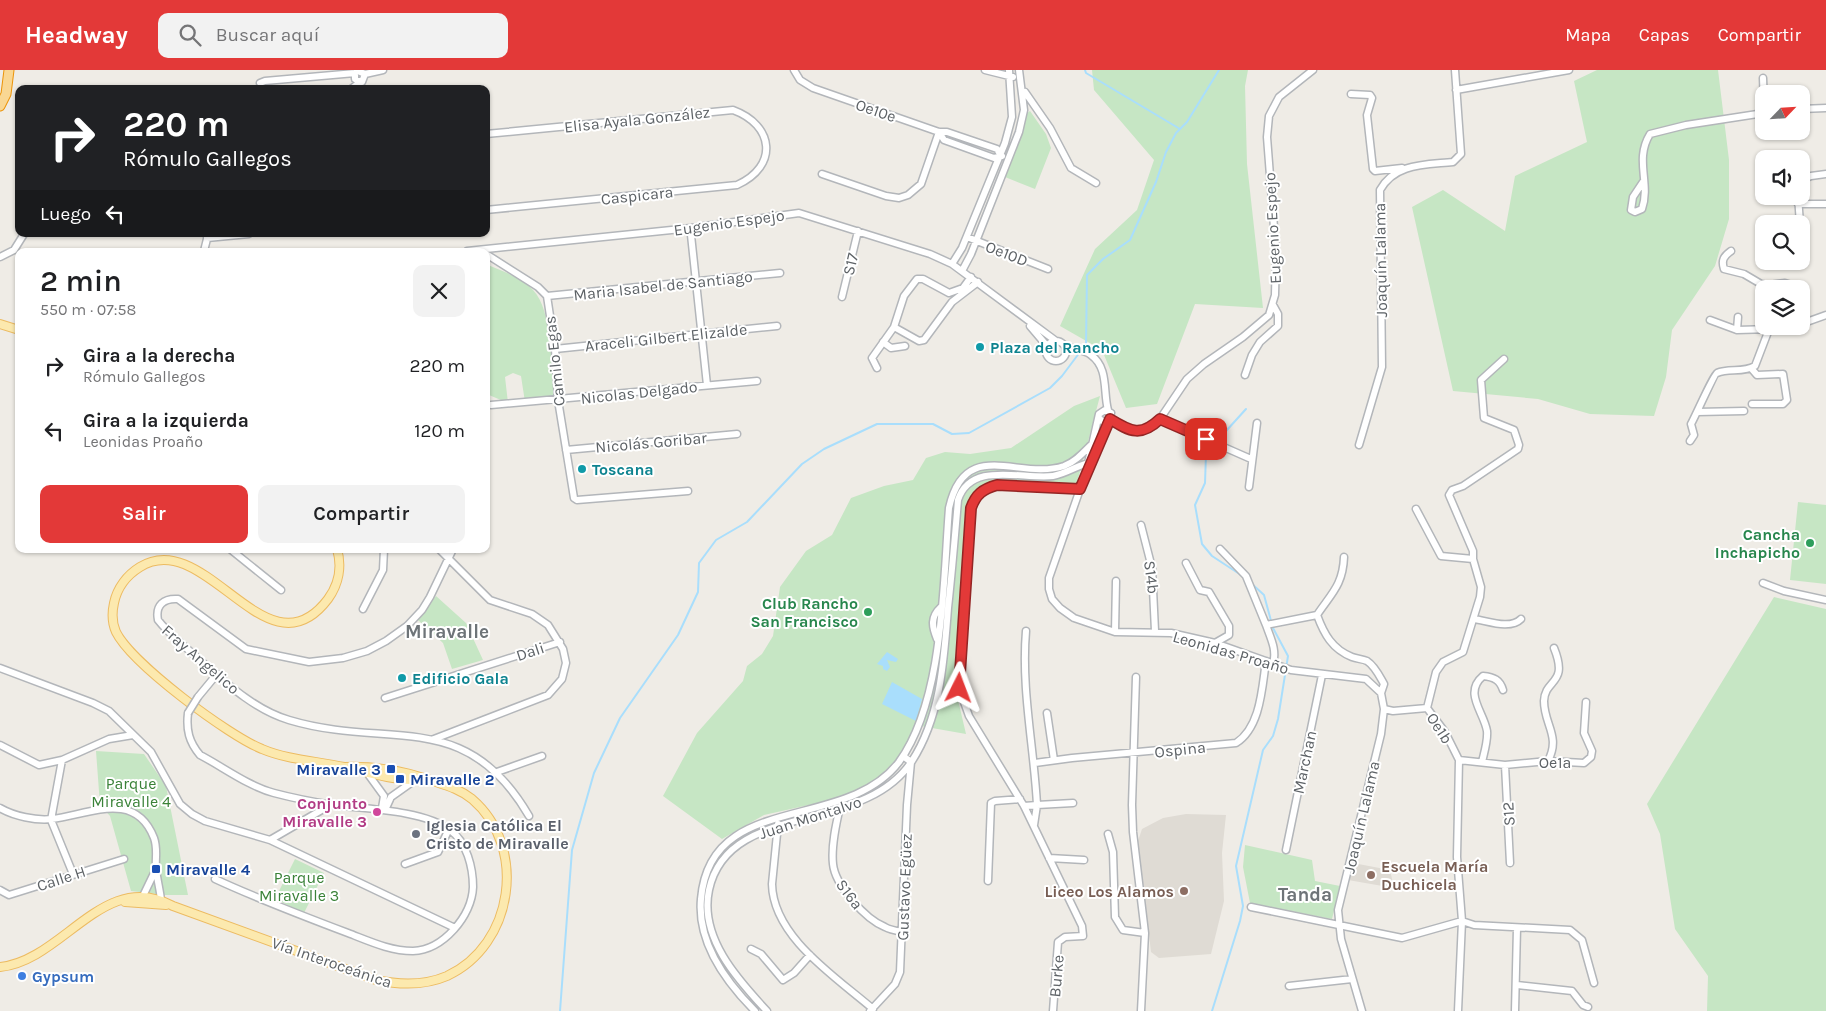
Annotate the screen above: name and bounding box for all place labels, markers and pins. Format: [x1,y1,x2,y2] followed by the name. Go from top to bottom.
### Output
[990,338,1119,357] place label: Plaza del Rancho
[974,341,986,353] marker: Plaza del Rancho
[1185,418,1227,460] pin
[592,460,654,479] place label: Toscana
[576,463,588,475] marker: Toscana
[1715,525,1800,562] place label: Cancha Inchapicho
[1804,537,1816,549] marker: Cancha Inchapicho
[750,594,858,631] place label: Club Rancho San Francisco
[862,606,874,618] marker: Club Rancho San Francisco
[412,669,509,688] place label: Edificio Gala
[396,672,408,684] marker: Edificio Gala
[296,760,381,779] place label: Miravalle 3
[385,763,397,775] marker: Miravalle 3
[410,770,495,789] place label: Miravalle 2
[394,773,406,785] marker: Miravalle 2
[282,794,367,831] place label: Conjunto Miravalle 3
[371,806,383,818] marker: Conjunto Miravalle 3
[426,816,569,853] place label: Iglesia Católica El Cristo de Miravalle
[410,828,422,840] marker: Iglesia Católica El Cristo de Miravalle
[1381,857,1488,894] place label: Escuela María Duchicela
[166,860,251,879] place label: Miravalle 4
[150,863,162,875] marker: Miravalle 4
[1365,869,1377,881] marker: Escuela María Duchicela
[1044,882,1174,901] place label: Liceo Los Alamos
[1178,885,1190,897] marker: Liceo Los Alamos
[32,967,94,986] place label: Gypsum
[16,970,28,982] marker: Gypsum

